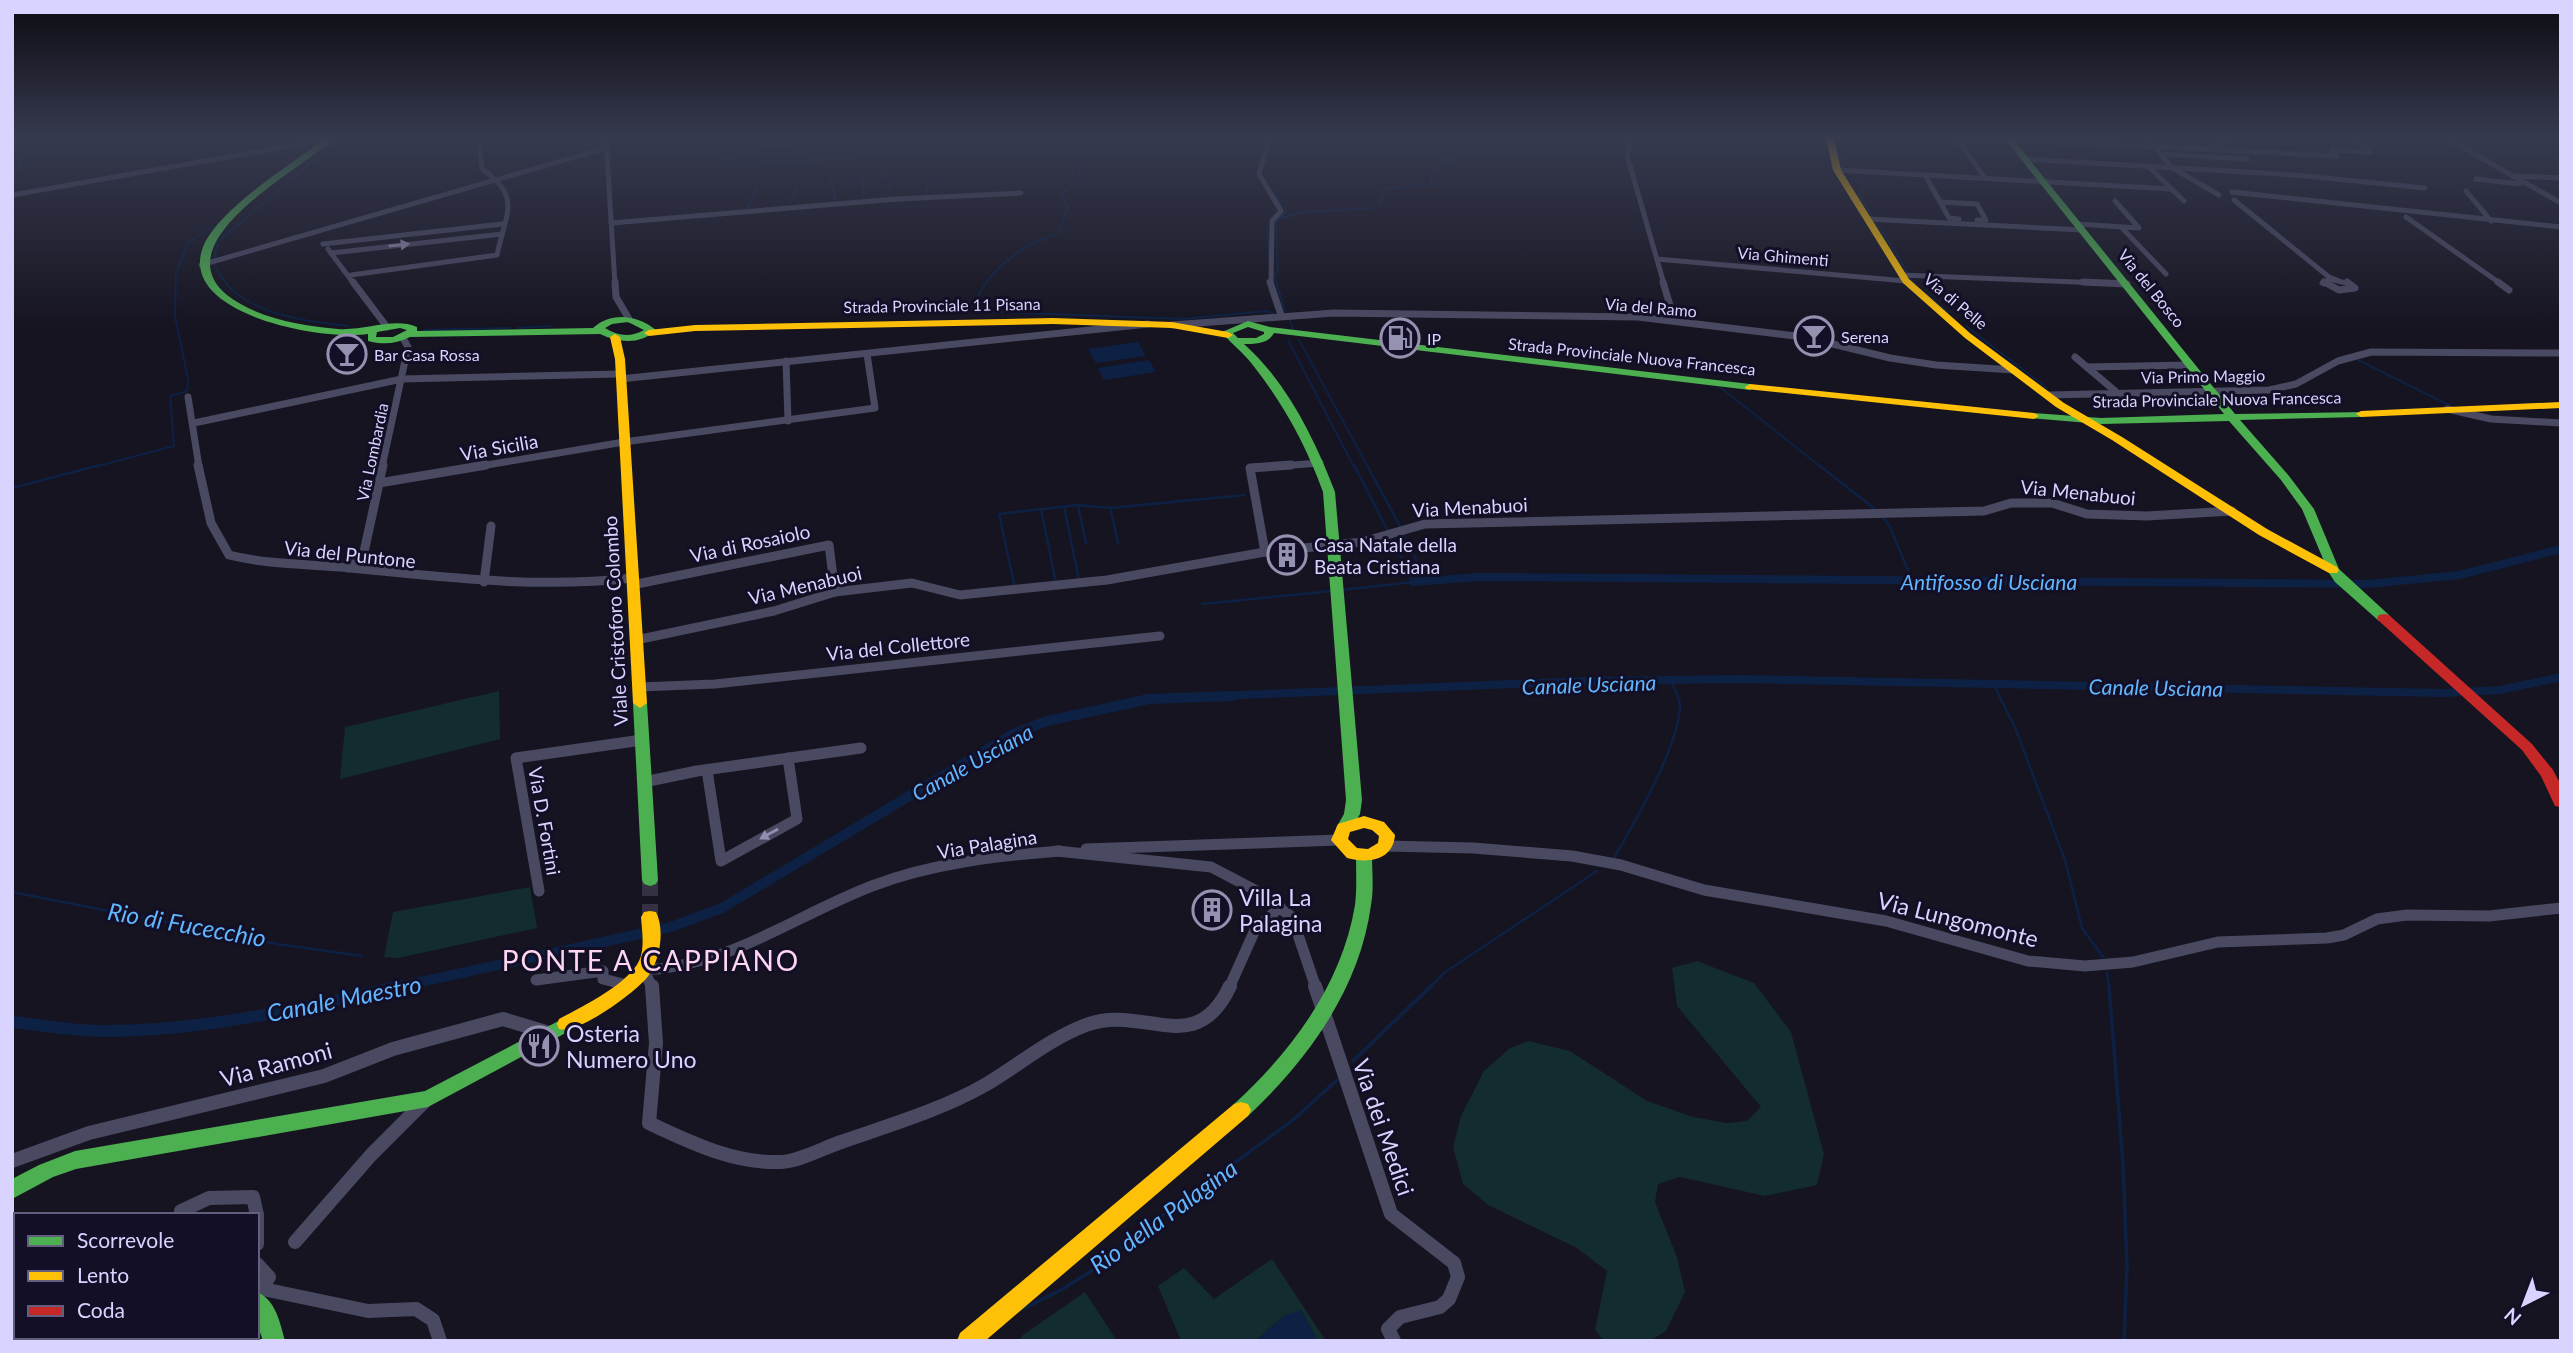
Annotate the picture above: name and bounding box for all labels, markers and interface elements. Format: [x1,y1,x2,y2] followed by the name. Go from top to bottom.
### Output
[388,239,410,250] one-way arrow
[1737,243,1829,269] street label: Via Ghimenti
[2115,245,2189,331] street label: Via del Bosco
[1920,269,1992,333] street label: Via di Pelle
[843,294,1041,316] street label: Strada Provinciale 11 Pisana
[1604,294,1698,320] street label: Via del Ramo
[1793,315,1835,357] bar icon: Serena
[1379,317,1421,359] fuel station icon: IP
[1841,327,1889,346] place label: Serena
[1427,329,1441,348] place label: IP
[326,333,368,375] bar icon: Bar Casa Rossa
[1507,334,1757,378] street label: Strada Provinciale Nuova Francesca
[374,345,480,364] place label: Bar Casa Rossa
[2141,365,2265,387] street label: Via Primo Maggio
[2093,387,2341,411] street label: Strada Provinciale Nuova Francesca
[352,401,392,503] street label: Via Lombardia
[458,429,540,465] street label: Via Sicilia
[2019,475,2137,509] street label: Via Menabuoi
[1412,492,1528,522] street label: Via Menabuoi
[598,515,632,727] street label: Viale Cristoforo Colombo
[688,519,812,567] street label: Via di Rosaiolo
[1314,533,1457,578] place label: Casa Natale della Beata Cristiana
[1266,534,1308,576] building icon: Casa Natale della Beata Cristiana
[283,536,417,572] street label: Via del Puntone
[746,561,864,609] street label: Via Menabuoi
[1900,569,2077,594] water label: Antifosso di Usciana
[825,627,971,665] street label: Via del Collettore
[1521,669,1657,699] water label: Canale Usciana
[2089,673,2223,701] water label: Canale Usciana
[907,718,1037,806] water label: Canale Usciana
[524,765,566,877] street label: Via D. Fortini
[935,825,1039,863] street label: Via Palagina
[760,828,779,840] one-way arrow
[1239,883,1322,937] place label: Villa La Palagina
[1875,885,2041,953] street label: Via Lungomonte
[1191,889,1233,931] building icon: Villa La Palagina
[106,896,268,952] water label: Rio di Fucecchio
[502,943,800,977] district label: PONTE A CAPPIANO
[264,969,424,1027] water label: Canale Maestro
[566,1019,697,1073] place label: Osteria Numero Uno
[518,1025,560,1067] restaurant icon: Osteria Numero Uno
[217,1036,335,1092] street label: Via Ramoni
[1348,1055,1420,1199] street label: Via dei Medici
[1084,1153,1242,1279] water label: Rio della Palagina
[14,1213,259,1339] legend
[77,1227,174,1252] text: Scorrevole
[77,1262,129,1287] text: Lento
[2489,1269,2559,1339] north arrow
[77,1297,125,1322] text: Coda
[2499,1304,2525,1330] text: N

